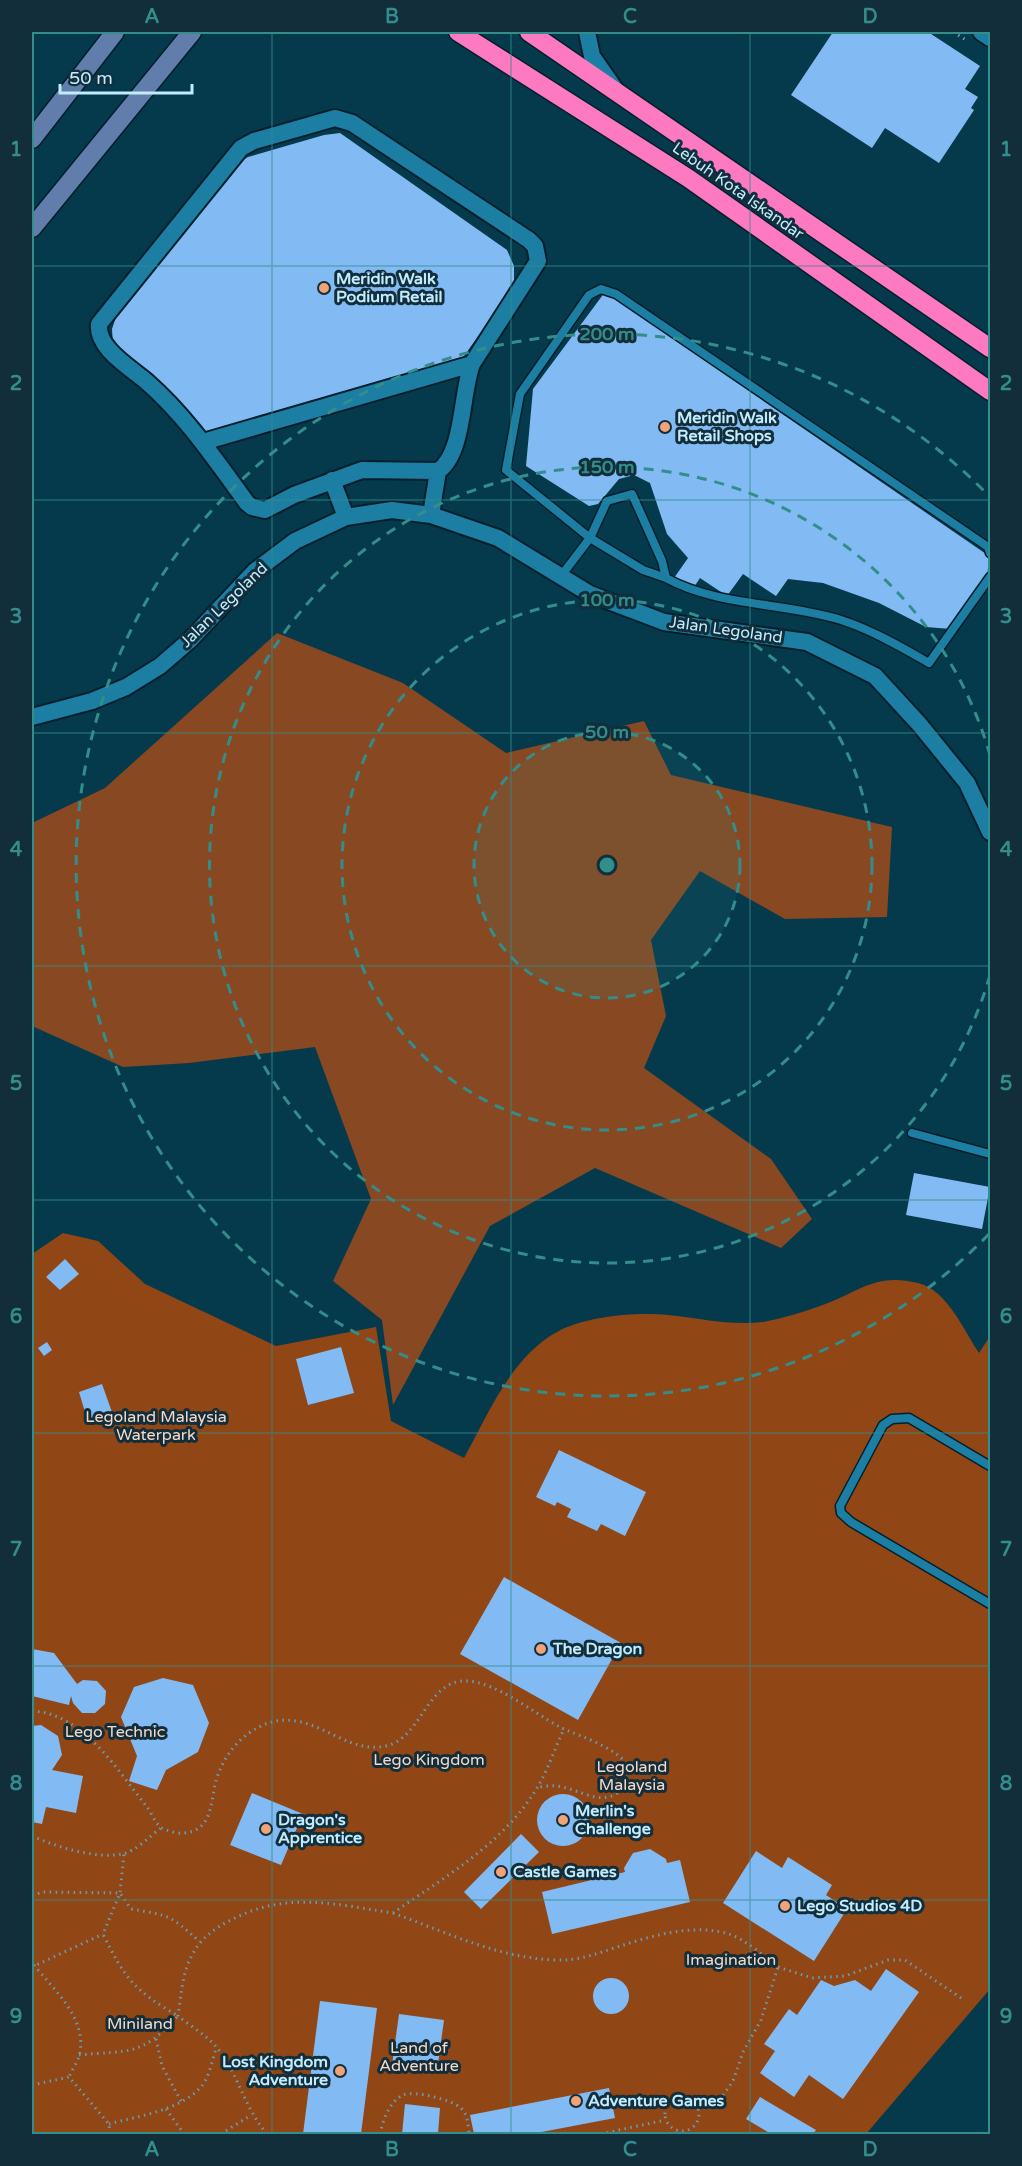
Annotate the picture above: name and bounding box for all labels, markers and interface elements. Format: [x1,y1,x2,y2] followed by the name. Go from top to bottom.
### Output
[145,5,160,29] text: A
[385,5,399,29] text: B
[623,5,637,29] text: C
[862,5,878,29] text: D
[60,57,192,95] scale bar
[69,67,113,89] text: 50 m
[10,138,22,162] text: 1
[668,138,808,244] street label: Lebuh Kota Iskandar
[1000,138,1012,162] text: 1
[336,269,442,307] place label: Meridin Walk Podium Retail
[317,281,331,295] marker: Meridin Walk Podium Retail
[579,323,635,345] text: 200 m
[10,372,22,396] text: 2
[1000,372,1012,396] text: 2
[677,408,777,446] place label: Meridin Walk Retail Shops
[658,420,672,434] marker: Meridin Walk Retail Shops
[579,456,635,478] text: 150 m
[176,558,272,652] street label: Jalan Legoland
[579,589,635,611] text: 100 m
[10,605,22,629] text: 3
[1000,605,1012,629] text: 3
[668,612,784,648] street label: Jalan Legoland
[585,721,629,743] text: 50 m
[10,838,23,862] text: 4
[1000,838,1013,862] text: 4
[597,855,617,875] centre of rings
[10,1072,22,1096] text: 5
[1000,1072,1012,1096] text: 5
[10,1305,22,1329] text: 6
[1000,1305,1012,1329] text: 6
[85,1407,227,1445] park label: Legoland Malaysia Waterpark
[10,1538,22,1562] text: 7
[1000,1538,1012,1562] text: 7
[552,1639,642,1659] place label: The Dragon
[534,1642,548,1656] marker: The Dragon
[65,1722,165,1742] park label: Lego Technic
[373,1750,485,1770] park label: Lego Kingdom
[597,1757,667,1795] park label: Legoland Malaysia
[10,1772,22,1796] text: 8
[1000,1772,1012,1796] text: 8
[575,1801,651,1839] place label: Merlin's Challenge
[278,1810,362,1848] place label: Dragon's Apprentice
[556,1813,570,1827] marker: Merlin's Challenge
[259,1822,273,1836] marker: Dragon's Apprentice
[513,1862,617,1882] place label: Castle Games
[494,1865,508,1879] marker: Castle Games
[797,1896,922,1916] place label: Lego Studios 4D
[778,1899,792,1913] marker: Lego Studios 4D
[686,1950,776,1970] park label: Imagination
[10,2005,22,2029] text: 9
[1000,2005,1012,2029] text: 9
[107,2014,173,2034] park label: Miniland
[379,2038,459,2076] park label: Land of Adventure
[222,2052,328,2090] place label: Lost Kingdom Adventure
[333,2064,347,2078] marker: Lost Kingdom Adventure
[588,2091,725,2111] place label: Adventure Games
[569,2094,583,2108] marker: Adventure Games
[145,2138,160,2162] text: A
[385,2138,399,2162] text: B
[623,2138,637,2162] text: C
[862,2138,878,2162] text: D

